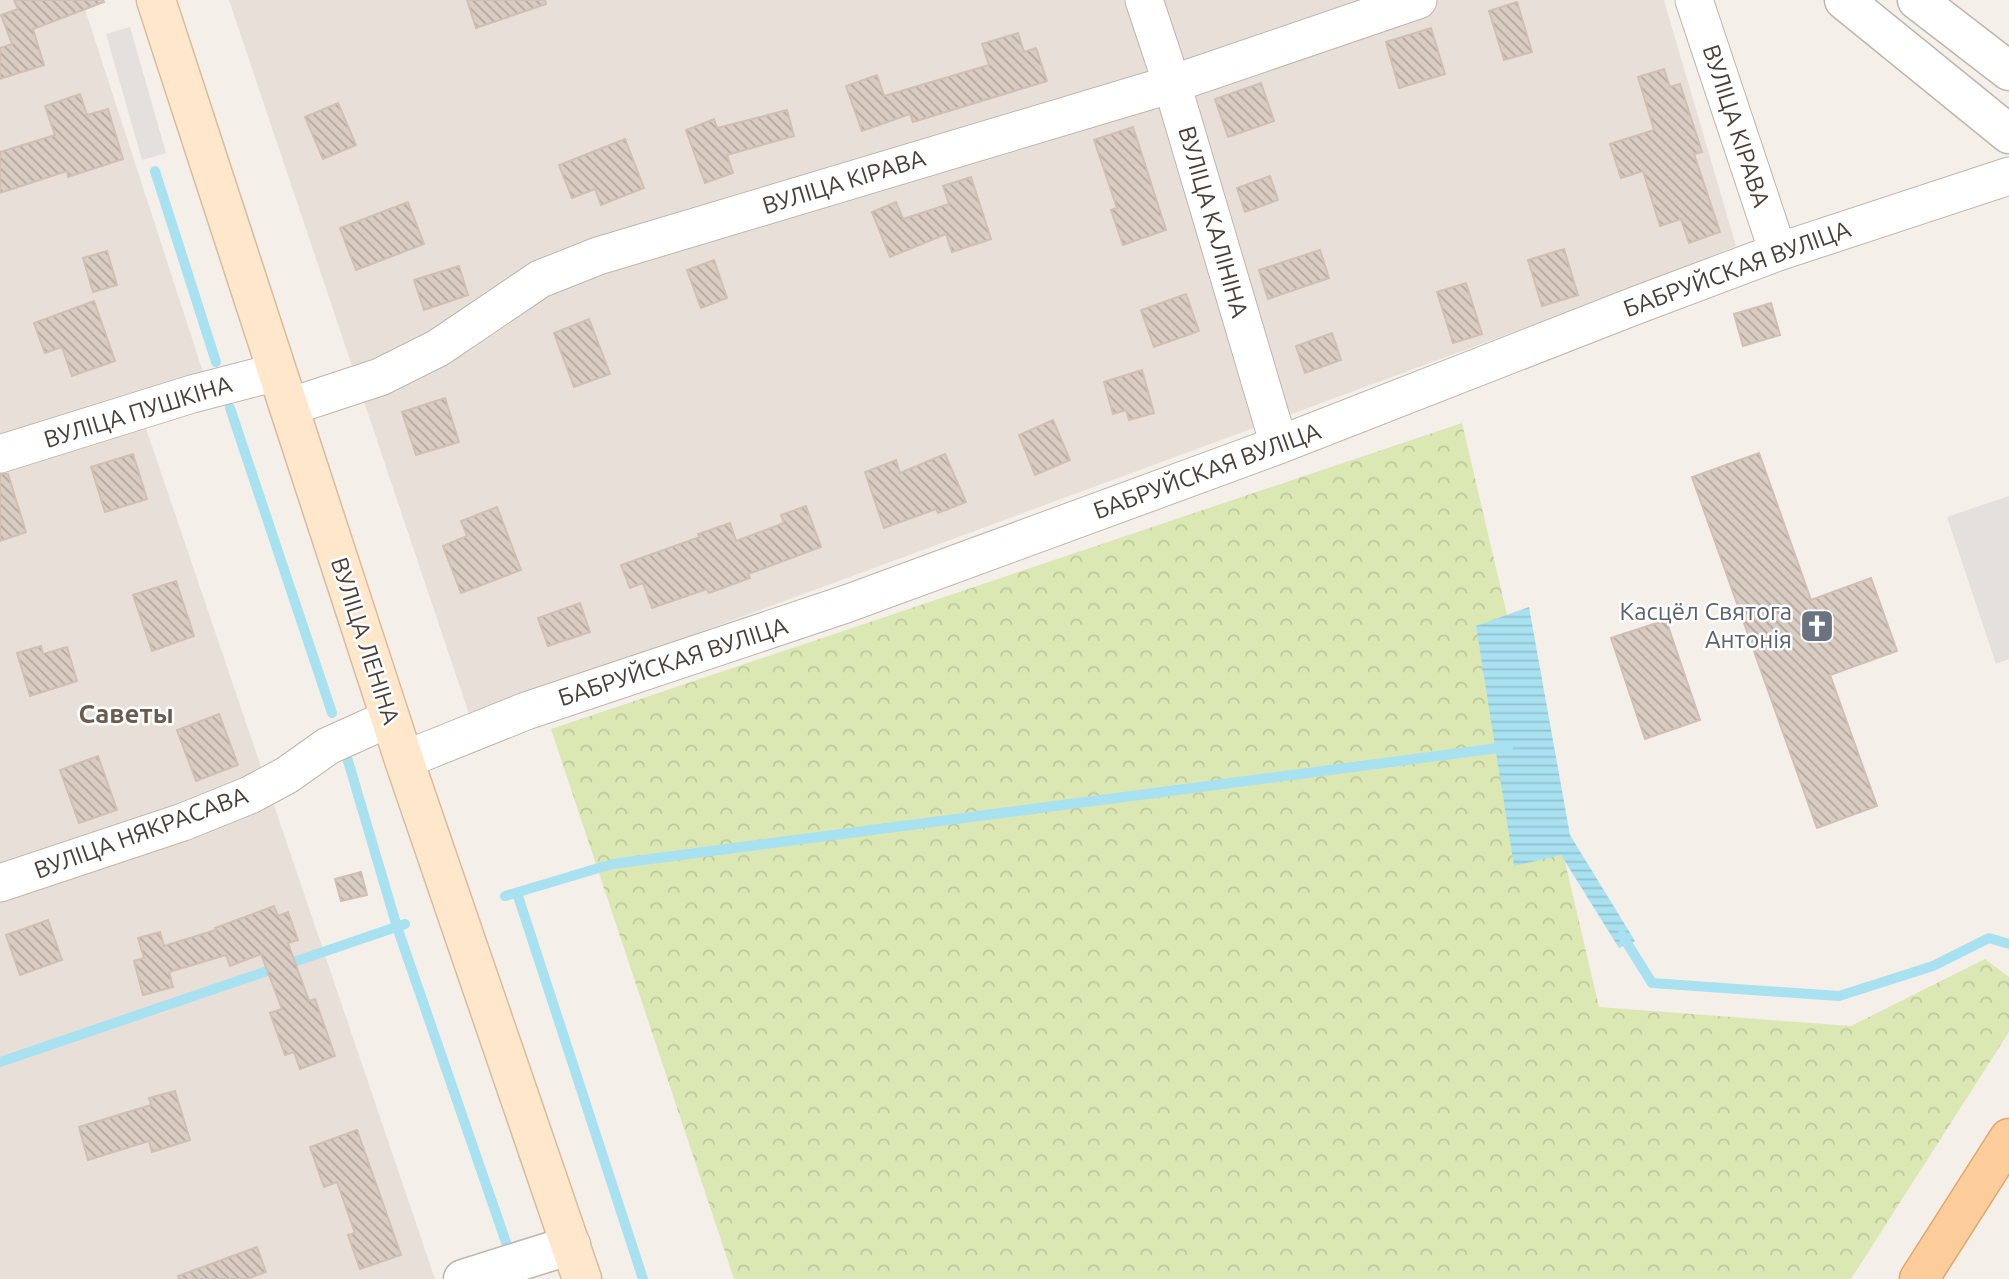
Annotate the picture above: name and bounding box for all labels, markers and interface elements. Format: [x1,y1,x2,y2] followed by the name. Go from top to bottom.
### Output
[1698,41,1776,211] street label: ВУЛІЦА КІРАВА
[1173,123,1254,321] street label: ВУЛІЦА КАЛІНІНА
[759,144,929,219] street label: ВУЛІЦА КІРАВА
[1619,214,1854,322] street label: БАБРУЙСКАЯ ВУЛІЦА
[41,370,235,453] street label: ВУЛІЦА ПУШКІНА
[1089,416,1324,524] street label: БАБРУЙСКАЯ ВУЛІЦА
[326,554,405,728] street label: ВУЛІЦА ЛЕНІНА
[1620,598,1792,653] place label: Касцёл Святога Антонія
[1798,607,1836,645] church icon: Касцёл Святога Антонія
[554,611,791,711] street label: БАБРУЙСКАЯ ВУЛІЦА
[78,699,174,728] district label: Саветы
[30,781,252,884] street label: ВУЛІЦА НЯКРАСАВА

